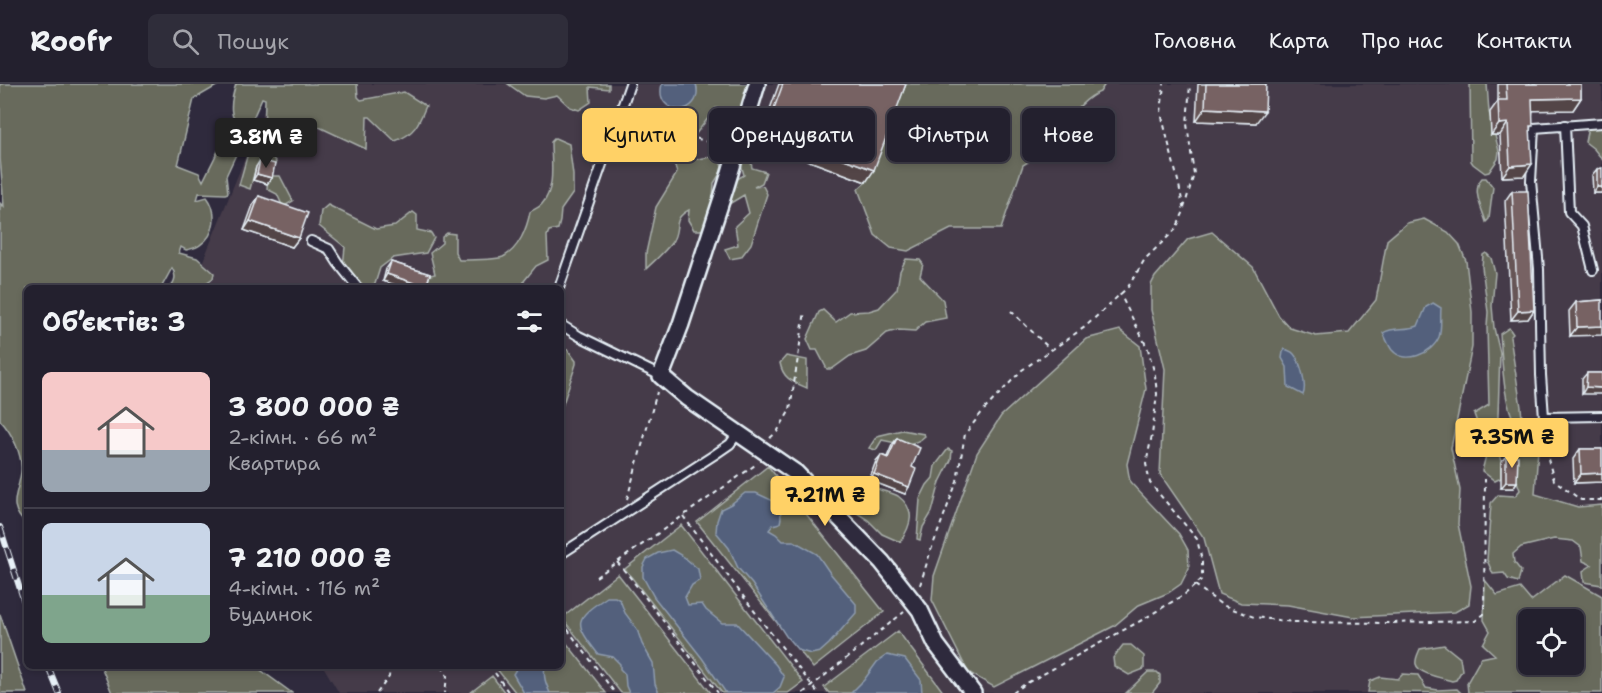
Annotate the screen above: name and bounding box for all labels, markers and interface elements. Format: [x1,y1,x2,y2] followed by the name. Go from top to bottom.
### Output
[148,14,568,68] search box
[30,22,112,60] text: Roofr
[169,25,202,58] icon: search
[217,27,289,56] text: Пошук
[1154,27,1236,55] text: Головна
[1269,27,1329,55] text: Карта
[1362,27,1443,55] text: Про нас
[1476,27,1572,55] text: Контакти
[582,108,697,162] chip: Купити
[709,108,875,162] chip: Орендувати
[887,108,1010,162] chip: Фільтри
[1022,108,1115,162] chip: Нове
[217,118,315,169] pin: 3.8M ₴
[229,124,303,150] text: 3.8M ₴
[42,304,185,339] text: Об’єктів: 3
[513,305,546,338] icon: filters
[228,389,400,424] text: 3 800 000 ₴
[90,396,162,468] icon: home
[1457,418,1567,469] pin: 7.35M ₴
[228,424,377,450] text: 2-кімн. · 66 m²
[1469,424,1555,450] text: 7.35M ₴
[228,450,320,476] text: Квартира
[770,476,880,527] pin: 7.21M ₴
[784,482,866,508] text: 7.21M ₴
[228,540,392,575] text: 7 210 000 ₴
[90,547,162,619] icon: home
[228,575,380,601] text: 4-кімн. · 116 m²
[228,601,312,627] text: Будинок
[1518,609,1584,675] map controls
[1518,609,1584,675] button: locate

